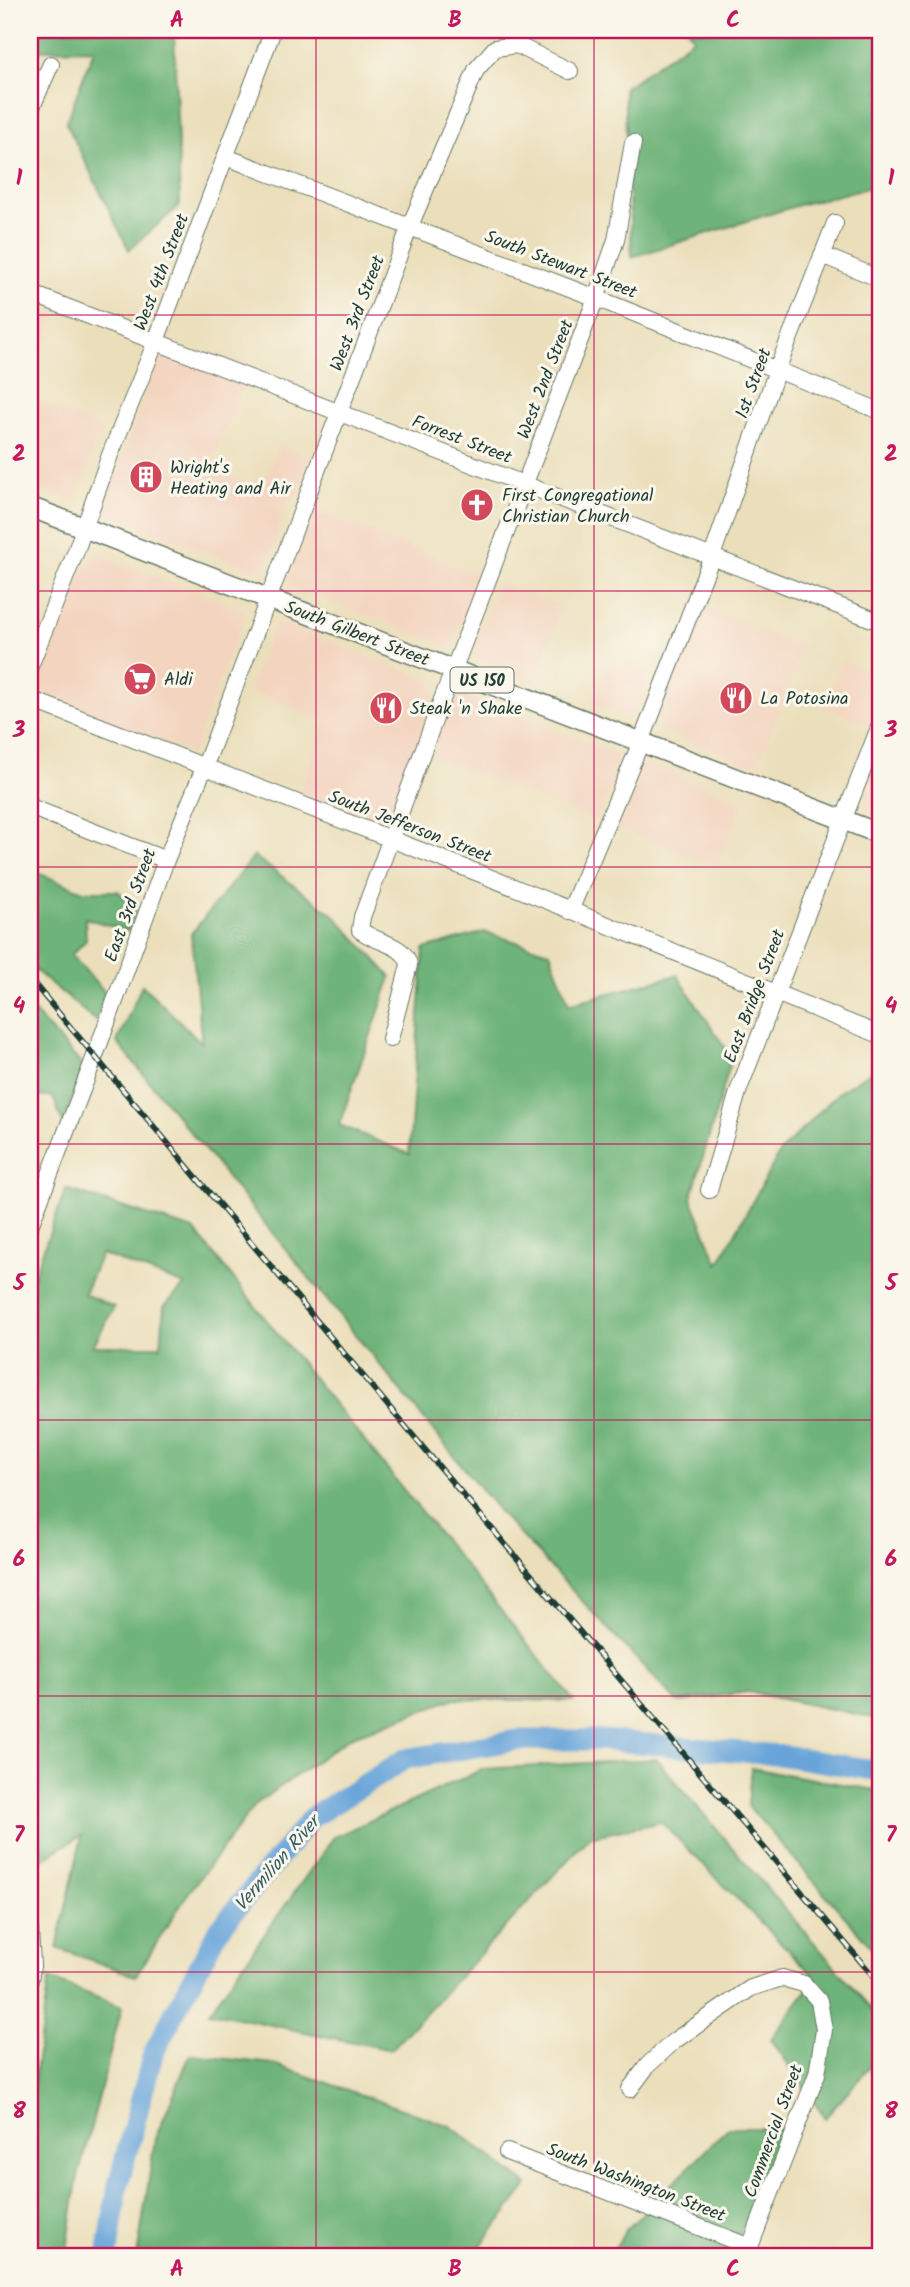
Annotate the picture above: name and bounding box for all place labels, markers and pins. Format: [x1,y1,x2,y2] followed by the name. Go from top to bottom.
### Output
[170,454,292,504] place label: Wright's Heating and Air
[127,458,165,496] building icon: Wright's Heating and Air
[502,482,654,532] place label: First Congregational Christian Church
[458,486,496,524] church icon: First Congregational Christian Church
[121,660,159,698] supermarket icon: Aldi
[164,666,193,695] place label: Aldi
[717,679,755,717] restaurant icon: La Potosina
[760,685,849,714] place label: La Potosina
[367,689,405,727] restaurant icon: Steak 'n Shake
[410,695,522,724] place label: Steak 'n Shake

